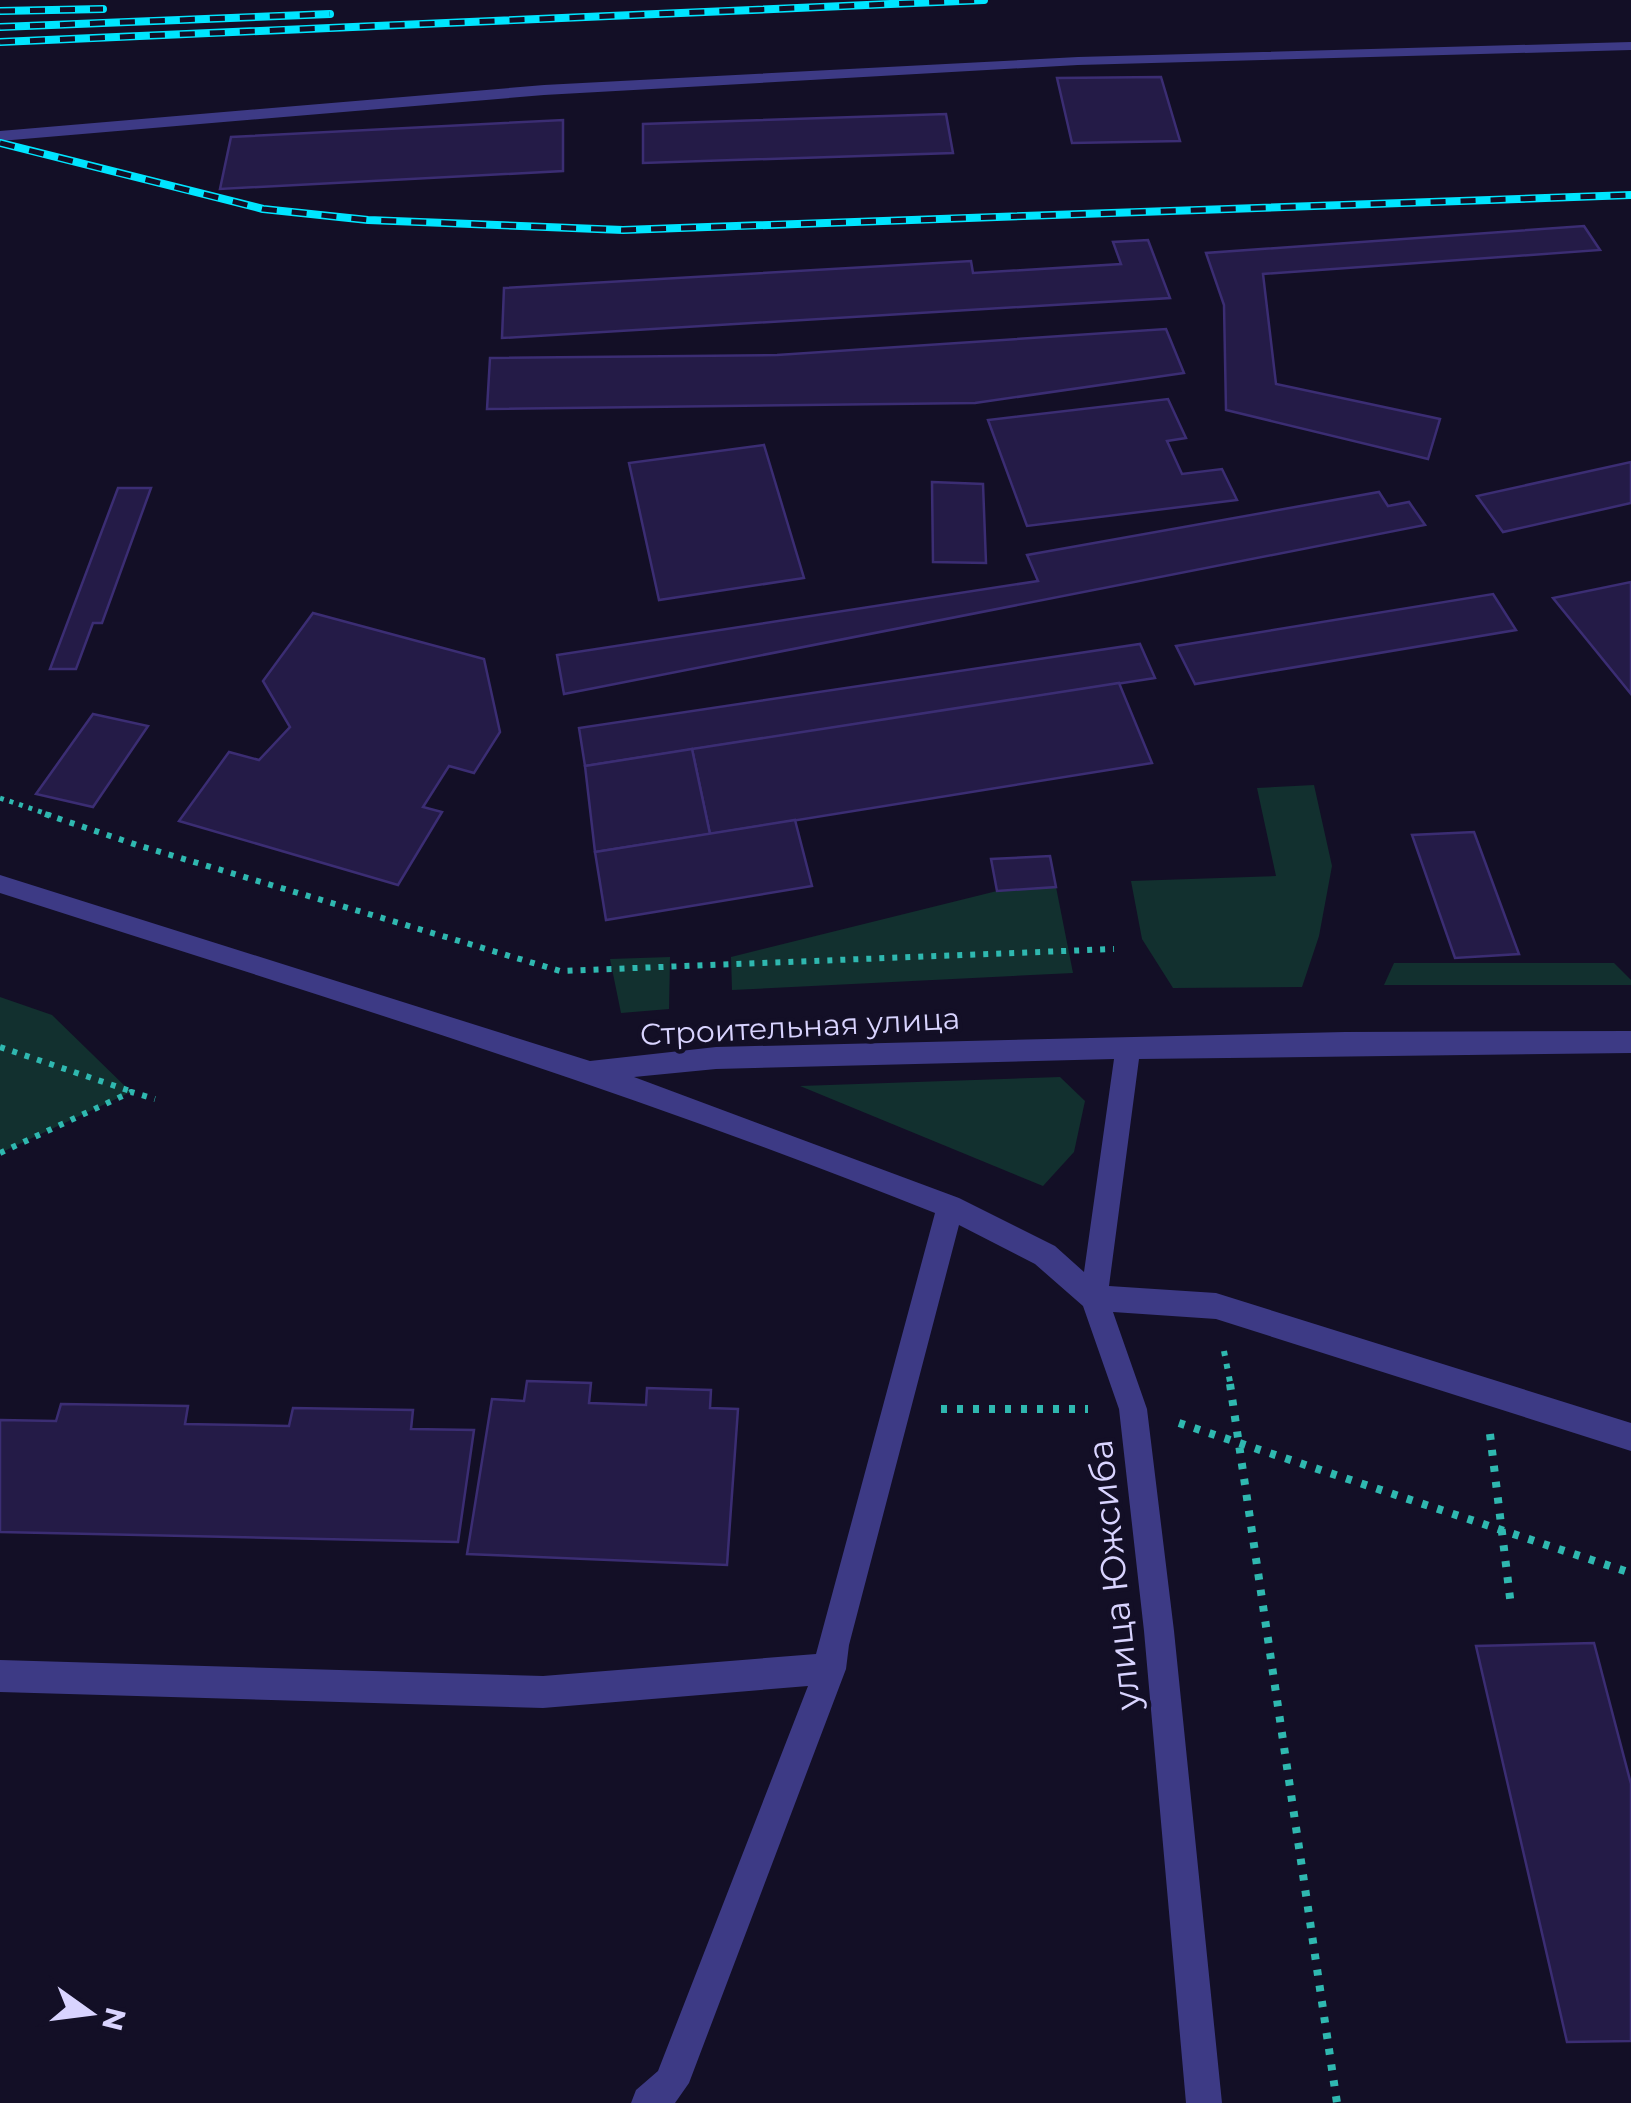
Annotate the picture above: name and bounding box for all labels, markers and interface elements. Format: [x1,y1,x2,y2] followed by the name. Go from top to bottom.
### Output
[639,1000,961,1053] street label: Строительная улица
[1078,1438,1149,1713] street label: улица Южсиба
[40,1963,140,2063] north arrow
[95,2004,133,2034] text: N

